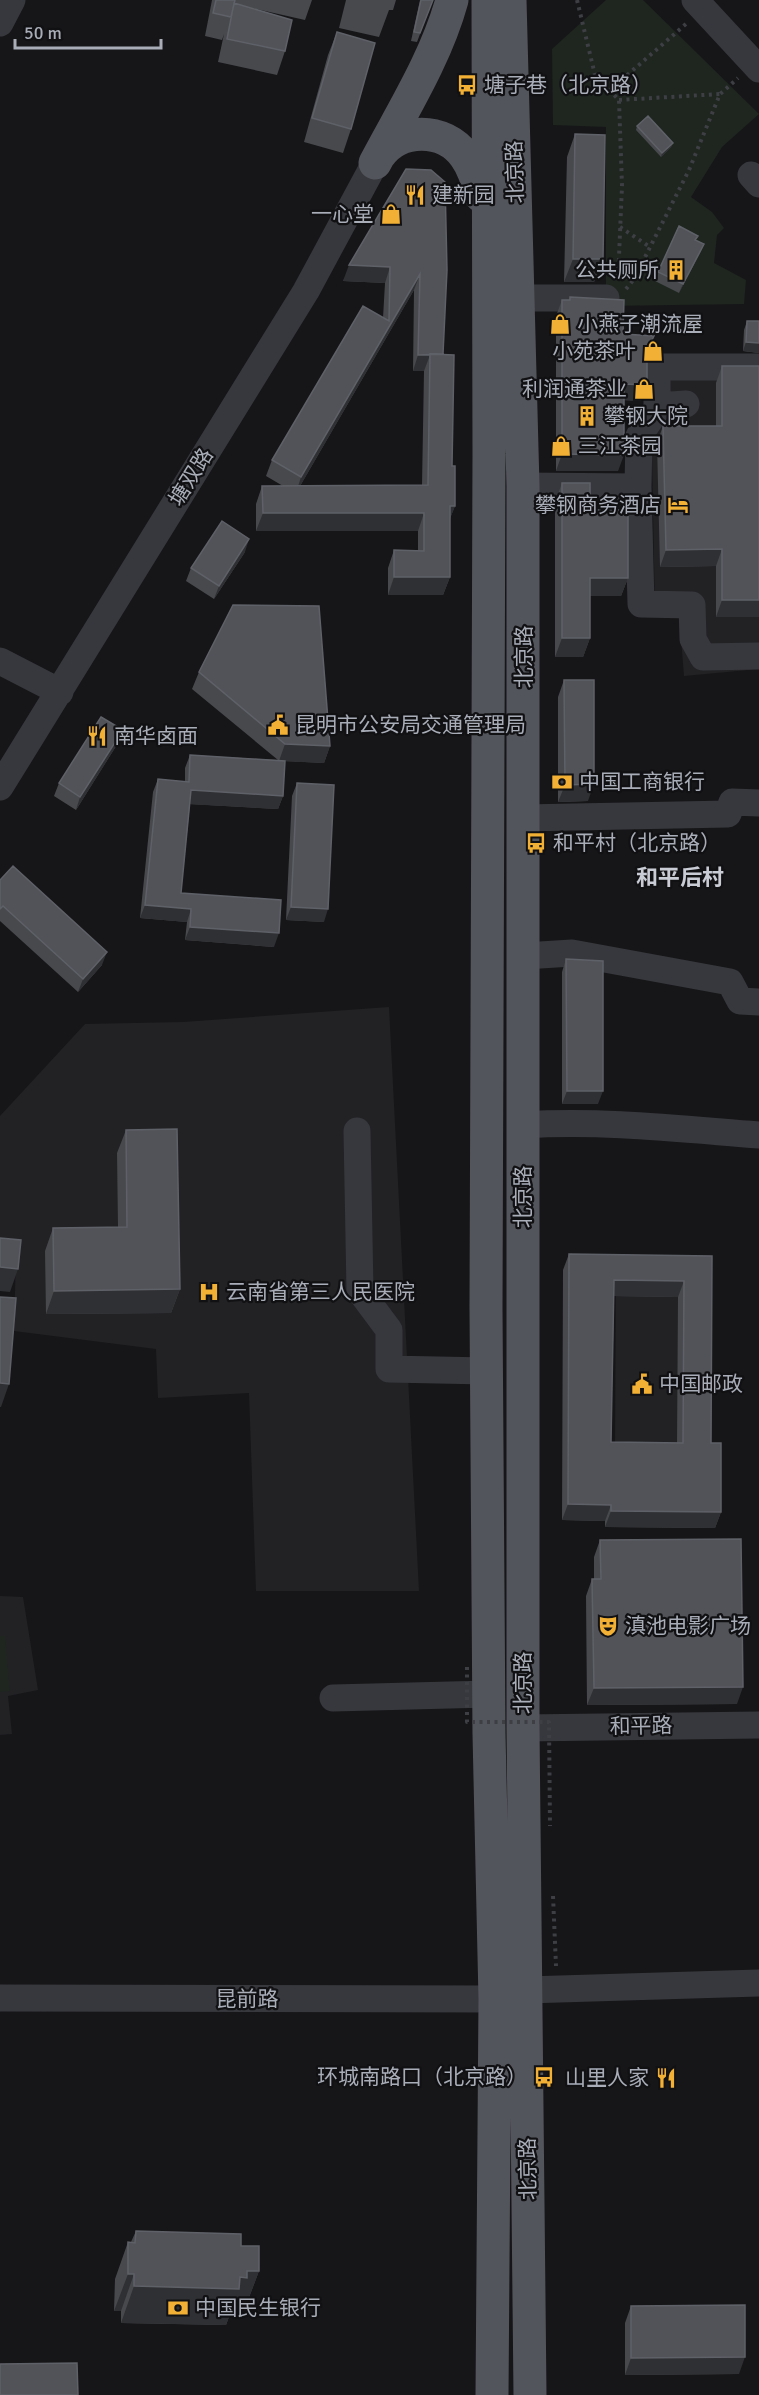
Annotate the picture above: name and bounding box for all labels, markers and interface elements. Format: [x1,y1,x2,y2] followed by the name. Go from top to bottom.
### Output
[15,12,160,50] scale bar
[24,22,62,44] text: 50 m
[484,72,652,98] place label: 塘子巷（北京路）
[455,73,479,97] bus stop icon: 塘子巷（北京路）
[501,140,529,204] street label: 北京路
[432,182,495,208] place label: 建新园
[403,183,427,207] restaurant icon: 建新园
[311,201,374,227] place label: 一心堂
[379,202,403,226] shop icon: 一心堂
[575,257,659,283] place label: 公共厕所
[664,258,688,282] building icon: 公共厕所
[577,311,703,337] place label: 小燕子潮流屋
[548,312,572,336] shop icon: 小燕子潮流屋
[552,338,636,364] place label: 小苑茶叶
[641,339,665,363] shop icon: 小苑茶叶
[522,376,627,402] place label: 利润通茶业
[632,377,656,401] shop icon: 利润通茶业
[604,403,688,429] place label: 攀钢大院
[575,404,599,428] building icon: 攀钢大院
[578,433,662,459] place label: 三江茶园
[549,434,573,458] shop icon: 三江茶园
[163,443,219,511] street label: 塘双路
[535,492,661,518] place label: 攀钢商务酒店
[666,493,690,517] hotel icon: 攀钢商务酒店
[511,626,537,689] street label: 北京路
[295,712,526,738] place label: 昆明市公安局交通管理局
[266,713,290,737] public building icon: 昆明市公安局交通管理局
[114,723,198,749] place label: 南华卤面
[85,724,109,748] restaurant icon: 南华卤面
[579,769,705,795] place label: 中国工商银行
[550,770,574,794] bank icon: 中国工商银行
[553,830,721,856] place label: 和平村（北京路）
[524,831,548,855] bus stop icon: 和平村（北京路）
[636,864,724,891] district label: 和平后村
[510,1166,536,1229] street label: 北京路
[226,1279,415,1305] place label: 云南省第三人民医院
[197,1280,221,1304] hospital icon: 云南省第三人民医院
[659,1371,743,1397] place label: 中国邮政
[630,1372,654,1396] public building icon: 中国邮政
[625,1613,751,1639] place label: 滇池电影广场
[596,1614,620,1638] theatre icon: 滇池电影广场
[510,1652,536,1715] street label: 北京路
[609,1712,673,1740] street label: 和平路
[216,1986,279,2012] street label: 昆前路
[317,2064,527,2090] place label: 环城南路口（北京路）
[532,2065,556,2089] bus stop icon: 环城南路口（北京路）
[565,2065,649,2091] place label: 山里人家
[654,2066,678,2090] restaurant icon: 山里人家
[514,2137,542,2201] street label: 北京路
[195,2295,321,2321] place label: 中国民生银行
[166,2296,190,2320] bank icon: 中国民生银行

